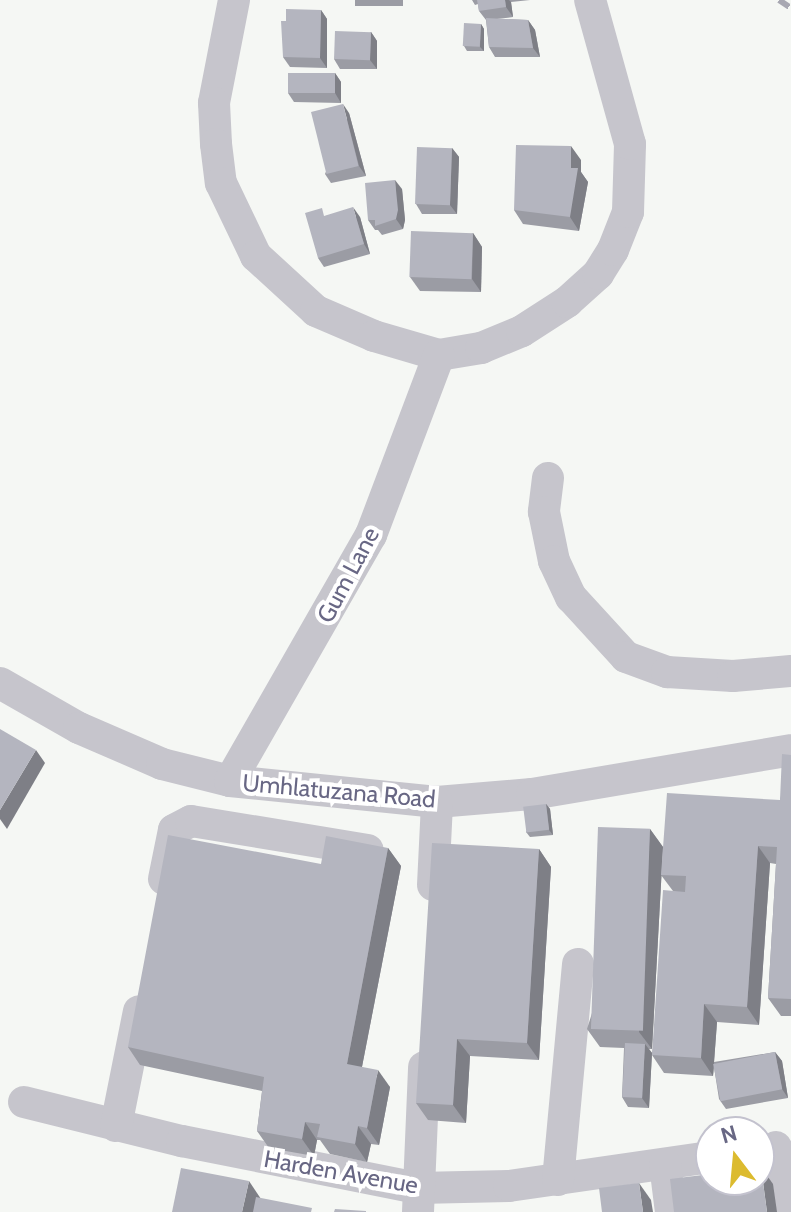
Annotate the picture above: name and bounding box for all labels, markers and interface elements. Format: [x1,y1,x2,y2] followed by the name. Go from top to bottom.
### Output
[311,522,385,628] street label: Gum Lane
[241,768,437,814] street label: Umhlatuzana Road
[695,1116,775,1196] north arrow
[718,1119,740,1149] text: N
[262,1144,420,1200] street label: Harden Avenue

